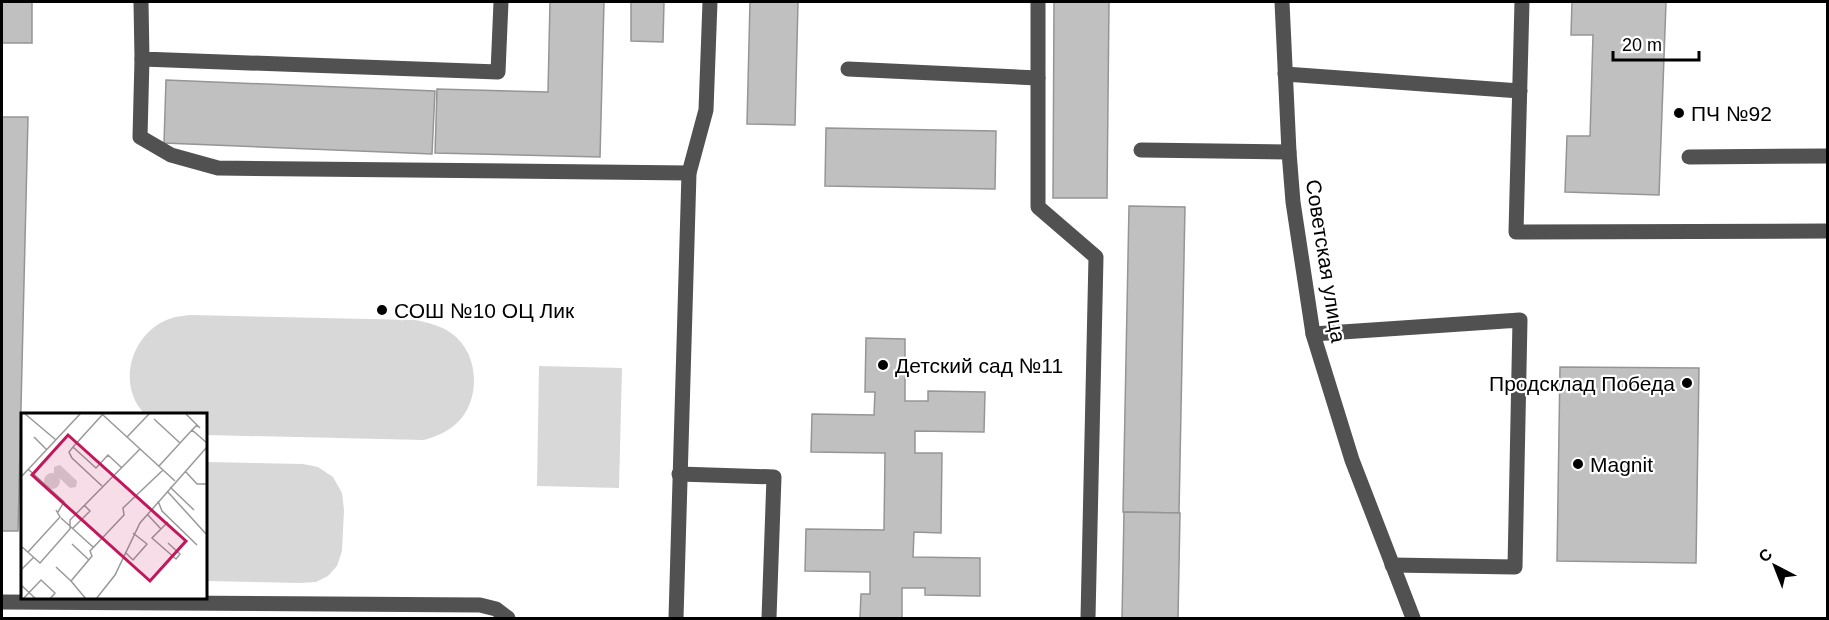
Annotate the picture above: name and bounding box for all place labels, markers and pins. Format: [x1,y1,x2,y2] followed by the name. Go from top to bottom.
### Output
[1691,102,1772,125] place label: ПЧ №92
[1672,106,1686,120] marker: ПЧ №92
[394,299,575,322] place label: СОШ №10 ОЦ Лик
[375,303,389,317] marker: СОШ №10 ОЦ Лик
[895,354,1063,377] place label: Детский сад №11
[876,358,890,372] marker: Детский сад №11
[1489,372,1675,395] place label: Продсклад Победа
[1680,376,1694,390] marker: Продсклад Победа
[1590,453,1653,476] place label: Magnit
[1571,457,1585,471] marker: Magnit

